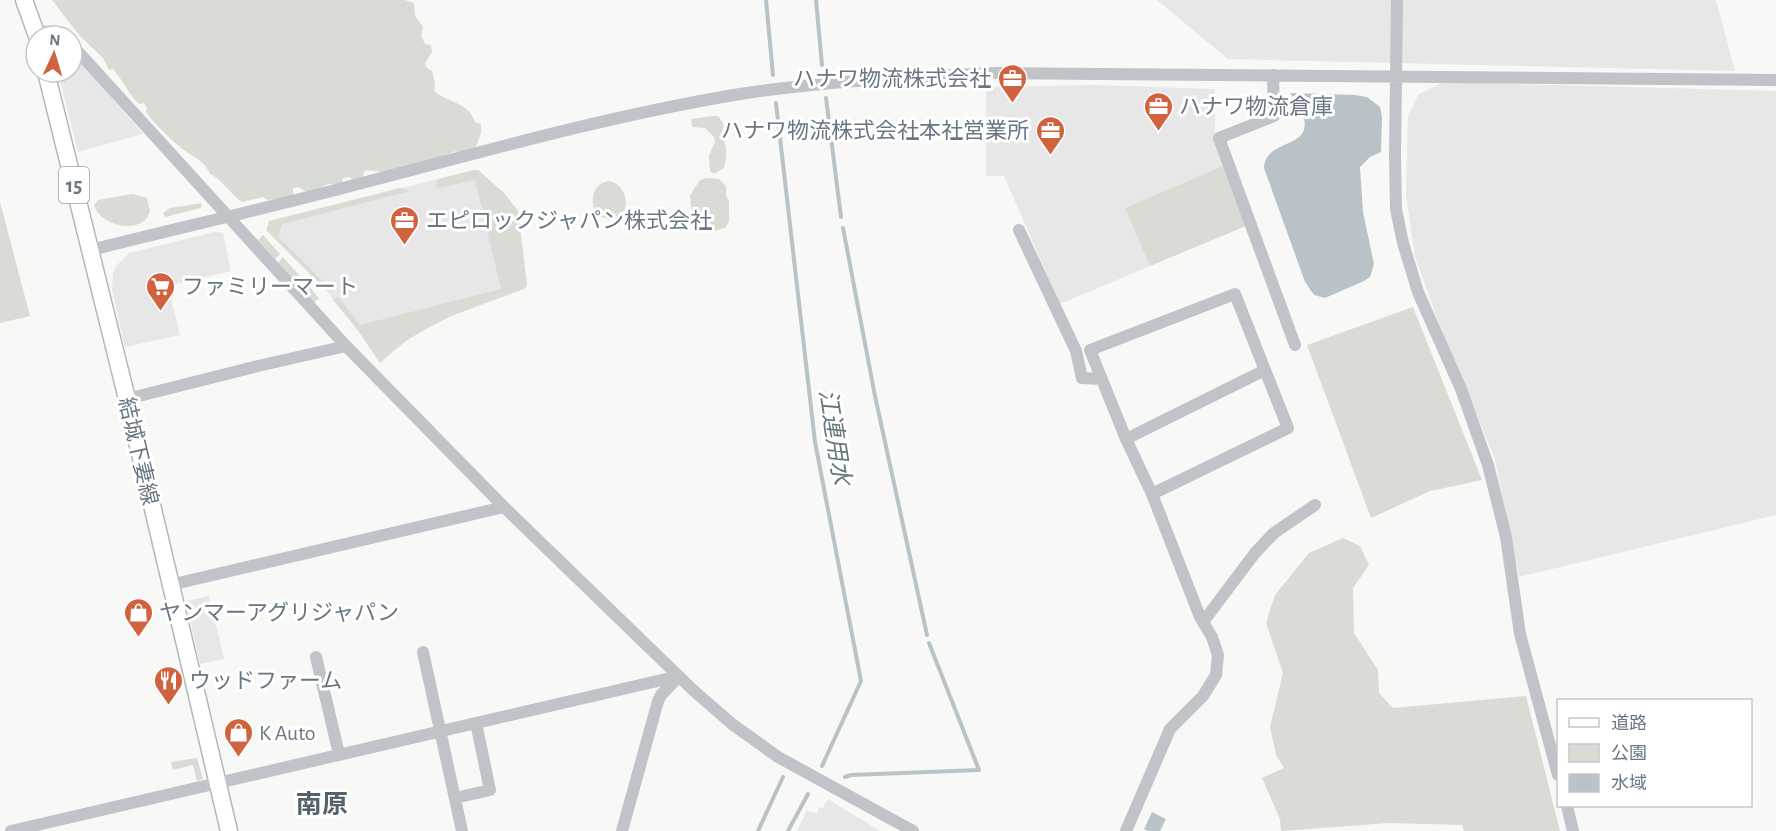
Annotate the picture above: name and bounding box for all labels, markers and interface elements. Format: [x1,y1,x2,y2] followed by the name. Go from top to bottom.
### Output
[24,24,84,84] north arrow
[49,32,61,48] text: N
[996,62,1028,104] office icon: ハナワ物流株式会社
[793,67,991,90] place label: ハナワ物流株式会社
[1142,90,1174,132] office icon: ハナワ物流倉庫
[1179,95,1333,118] place label: ハナワ物流倉庫
[1034,114,1066,156] office icon: ハナワ物流株式会社本社営業所
[721,119,1029,142] place label: ハナワ物流株式会社本社営業所
[59,167,89,203] road number: 15
[389,204,421,246] office icon: エピロックジャパン株式会社
[426,209,712,232] place label: エピロックジャパン株式会社
[145,270,177,312] supermarket icon: ファミリーマート
[182,276,358,298] place label: ファミリーマート
[815,388,856,489] water label: 江連用水
[115,395,162,507] street label: 結城下妻線
[122,596,154,638] shop icon: ヤンマーアグリジャパン
[159,601,399,624] place label: ヤンマーアグリジャパン
[152,664,184,706] restaurant icon: ウッドファーム
[189,670,342,692] place label: ウッドファーム
[1557,699,1752,807] legend
[1611,713,1647,733] text: 道路
[222,716,254,758] shop icon: K Auto
[259,722,316,744] place label: K Auto
[1611,744,1647,763] text: 公園
[1611,774,1647,793] text: 水域
[296,791,348,818] district label: 南原

